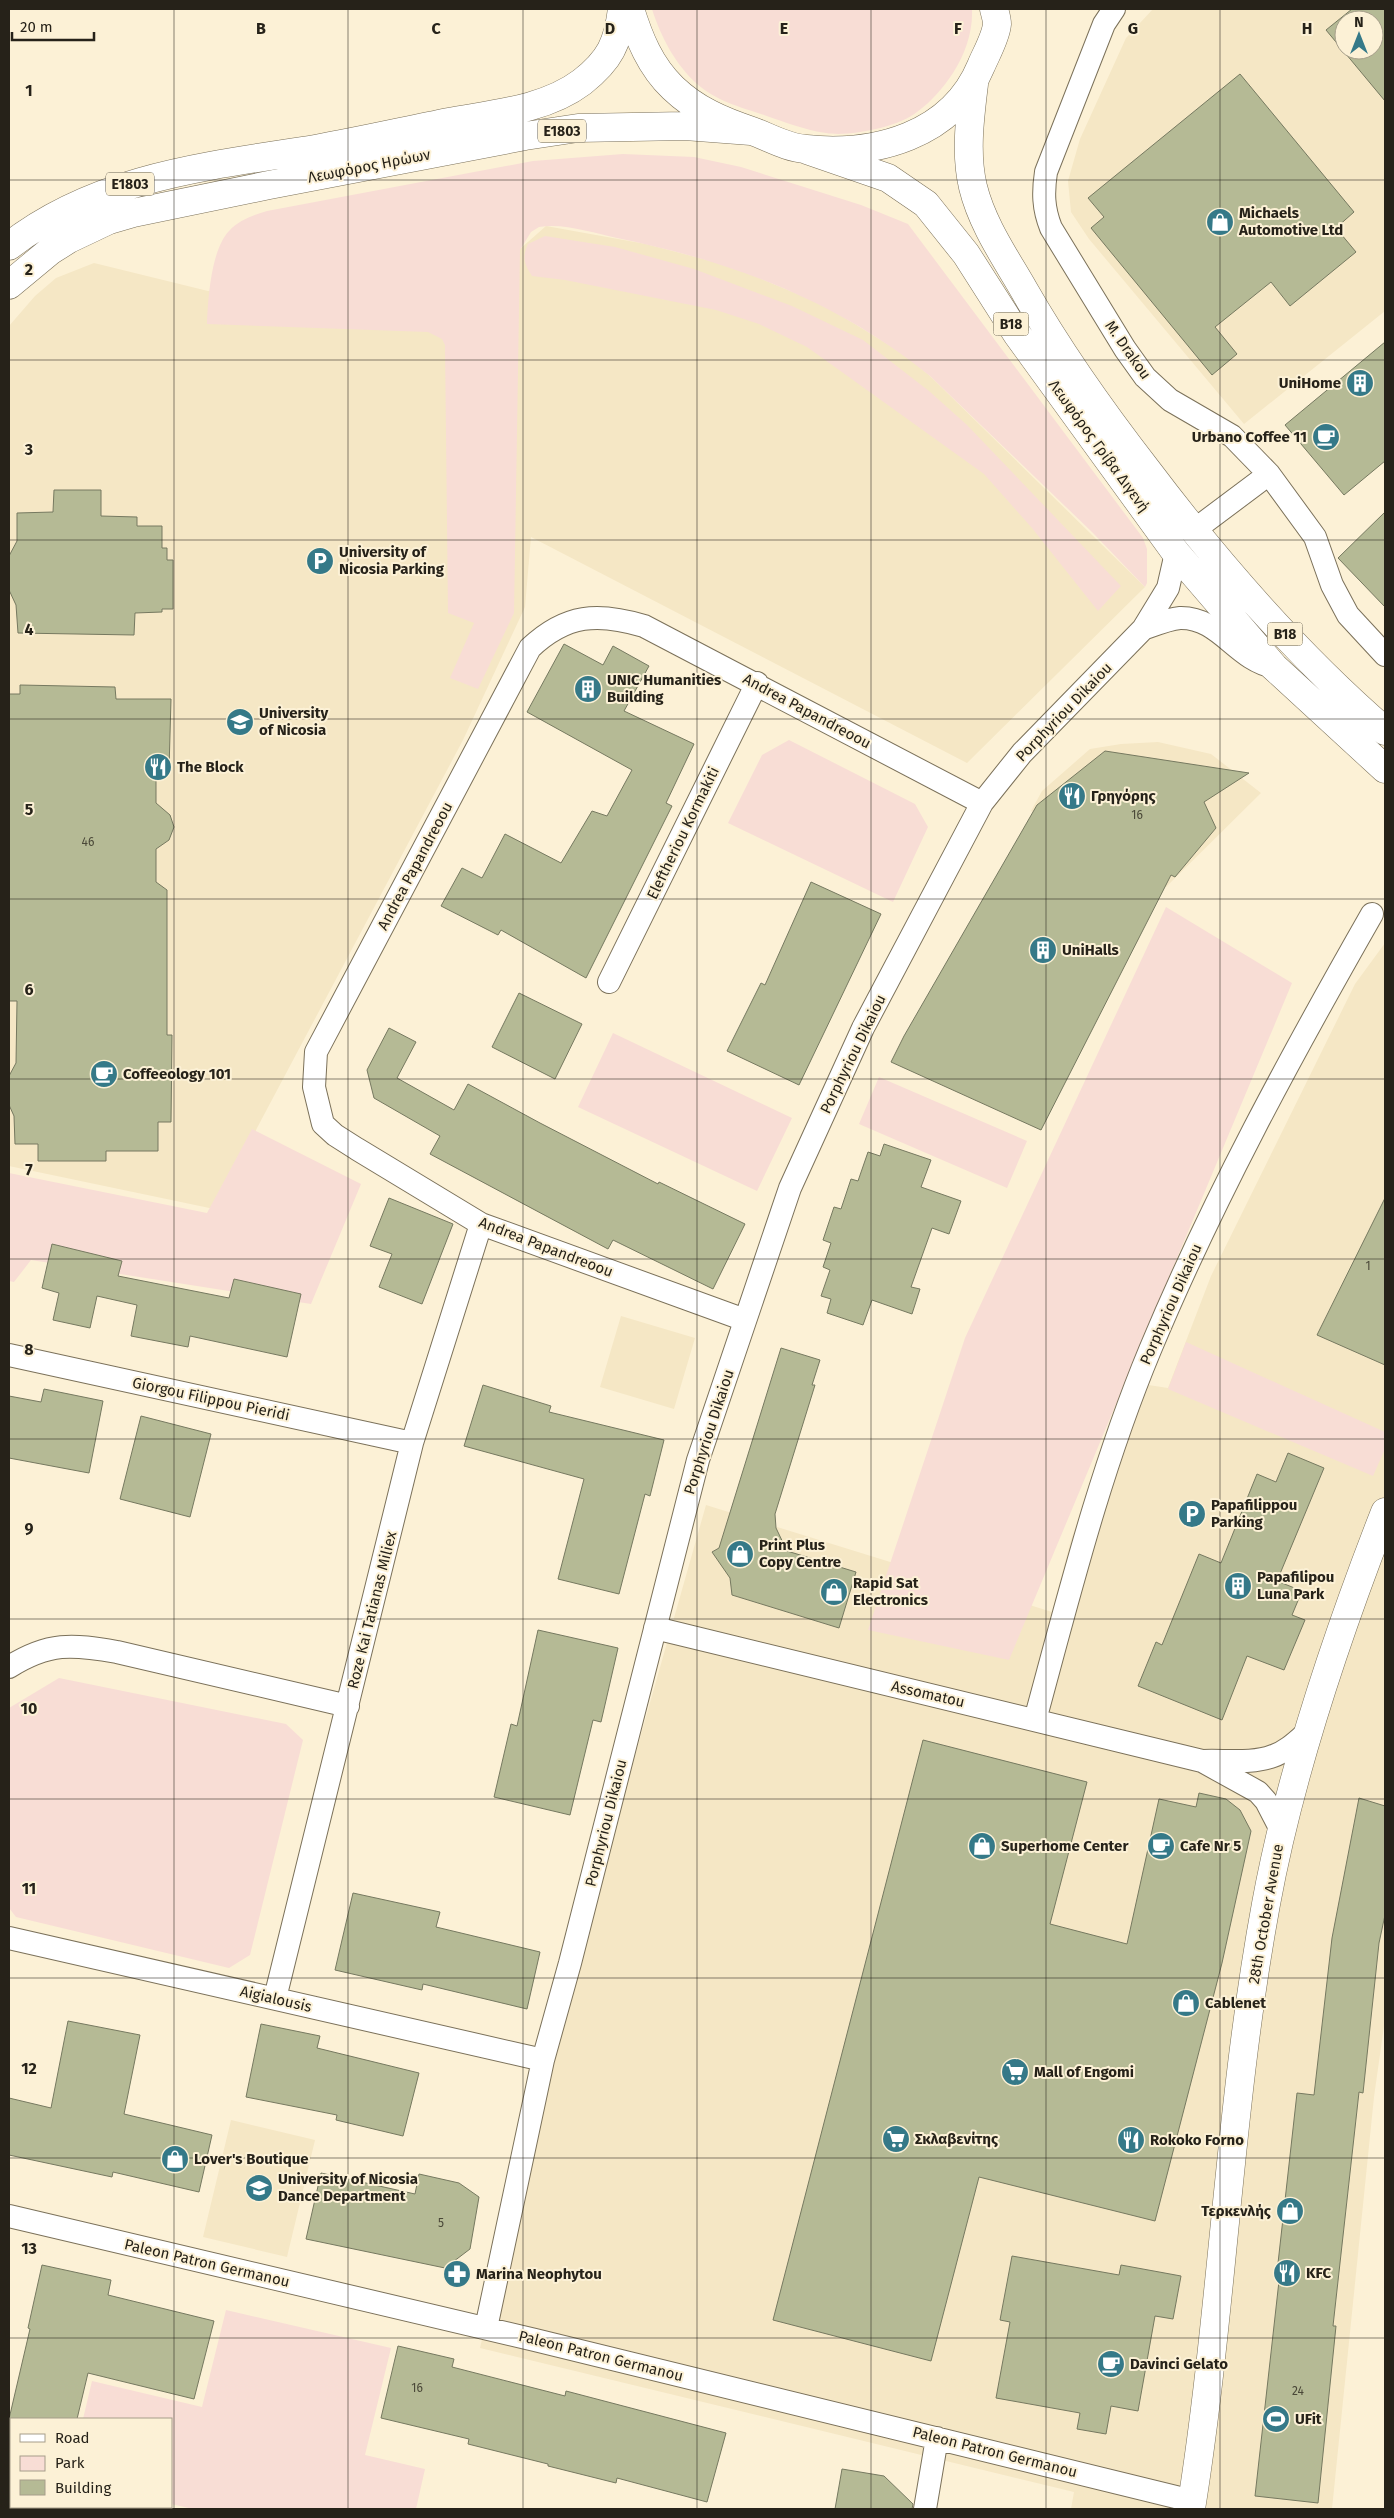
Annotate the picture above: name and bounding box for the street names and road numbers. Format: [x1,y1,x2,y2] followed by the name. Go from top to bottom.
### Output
[538,120,586,142] road number: E1803
[306,145,433,187] street label: Λεωφόρος Ηρώων
[106,172,154,195] road number: E1803
[994,312,1028,336] road number: B18
[1101,317,1155,383] street label: M. Drakou
[1045,376,1153,516] street label: Λεωφόρος Γρίβα Διγενή
[1268,622,1302,646] road number: B18
[1012,659,1116,765] street label: Porphyriou Dikaiou
[740,670,874,752] street label: Andrea Papandreoou
[643,764,723,902] street label: Eleftheriou Kormakiti
[374,799,456,933] street label: Andrea Papandreoou
[816,991,890,1117] street label: Porphyriou Dikaiou
[476,1213,616,1281] street label: Andrea Papandreoou
[1136,1241,1206,1367] street label: Porphyriou Dikaiou
[680,1367,738,1497] street label: Porphyriou Dikaiou
[131,1374,291,1424] street label: Giorgou Filippou Pieridi
[344,1529,400,1691] street label: Roze Kai Tatianas Miliex
[889,1677,967,1711] street label: Assomatou
[581,1758,631,1888] street label: Porphyriou Dikaiou
[1245,1843,1287,1985] street label: 28th October Avenue
[238,1982,314,2016] street label: Aigialousis
[123,2235,291,2291] street label: Paleon Patron Germanou
[517,2327,685,2385] street label: Paleon Patron Germanou
[911,2423,1079,2481] street label: Paleon Patron Germanou

